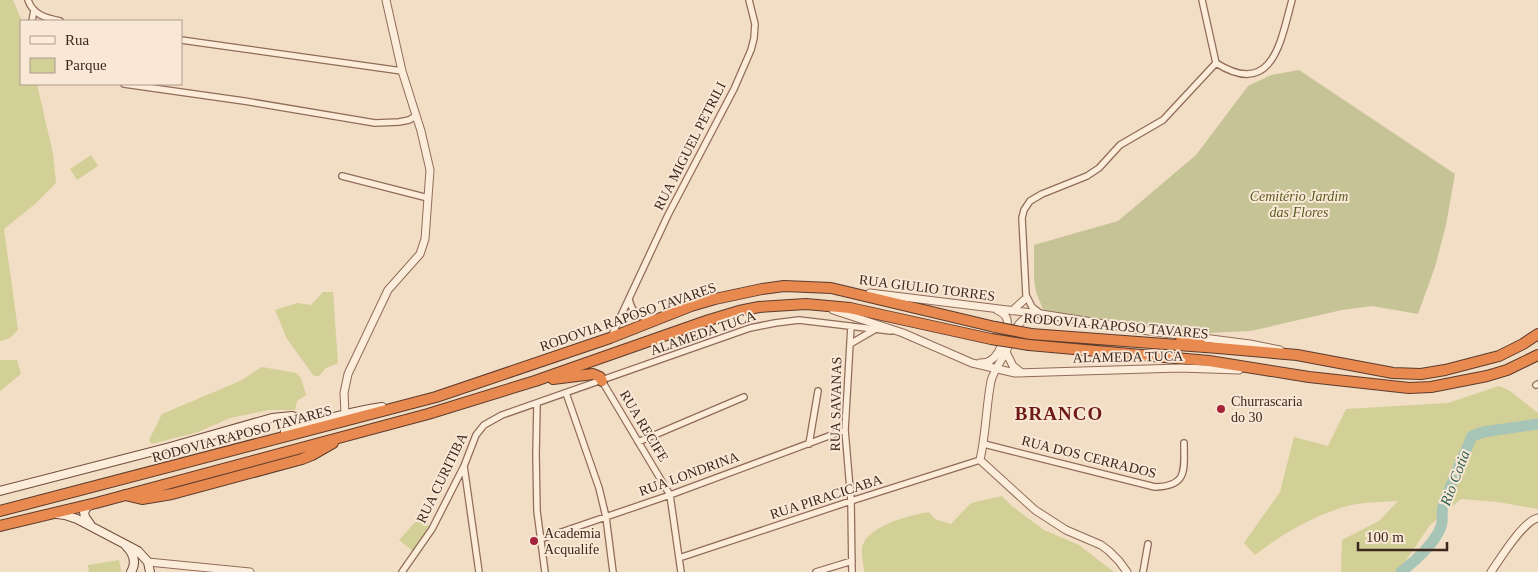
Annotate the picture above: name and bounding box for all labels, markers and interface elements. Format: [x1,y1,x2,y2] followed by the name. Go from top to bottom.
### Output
[20,20,182,85] legend
[65,32,90,48] text: Rua
[65,57,107,73] text: Parque
[651,79,729,213] street label: RUA MIGUEL PETRILI
[1250,189,1348,220] park label: Cemitério Jardim das Flores
[858,272,996,304] street label: RUA GIULIO TORRES
[538,280,718,354] street label: RODOVIA RAPOSO TAVARES
[648,308,759,358] street label: ALAMEDA TUCA
[1023,310,1209,342] street label: RODOVIA RAPOSO TAVARES
[1073,349,1184,365] street label: ALAMEDA TUCA
[828,356,844,452] street label: RUA SAVANAS
[617,388,671,464] street label: RUA RECIFE
[1231,394,1303,425] place label: Churrascaria do 30
[150,403,334,465] street label: RODOVIA RAPOSO TAVARES
[1015,403,1103,424] district label: BRANCO
[1215,403,1227,415] marker: Churrascaria do 30
[414,430,471,526] street label: RUA CURITIBA
[1020,433,1158,481] street label: RUA DOS CERRADOS
[1437,448,1473,509] water label: Rio Cotia
[637,449,742,499] street label: RUA LONDRINA
[768,472,885,522] street label: RUA PIRACICABA
[1358,520,1447,552] scale bar
[544,526,602,557] place label: Academia Acqualife
[1366,529,1404,545] text: 100 m
[528,535,540,547] marker: Academia Acqualife

